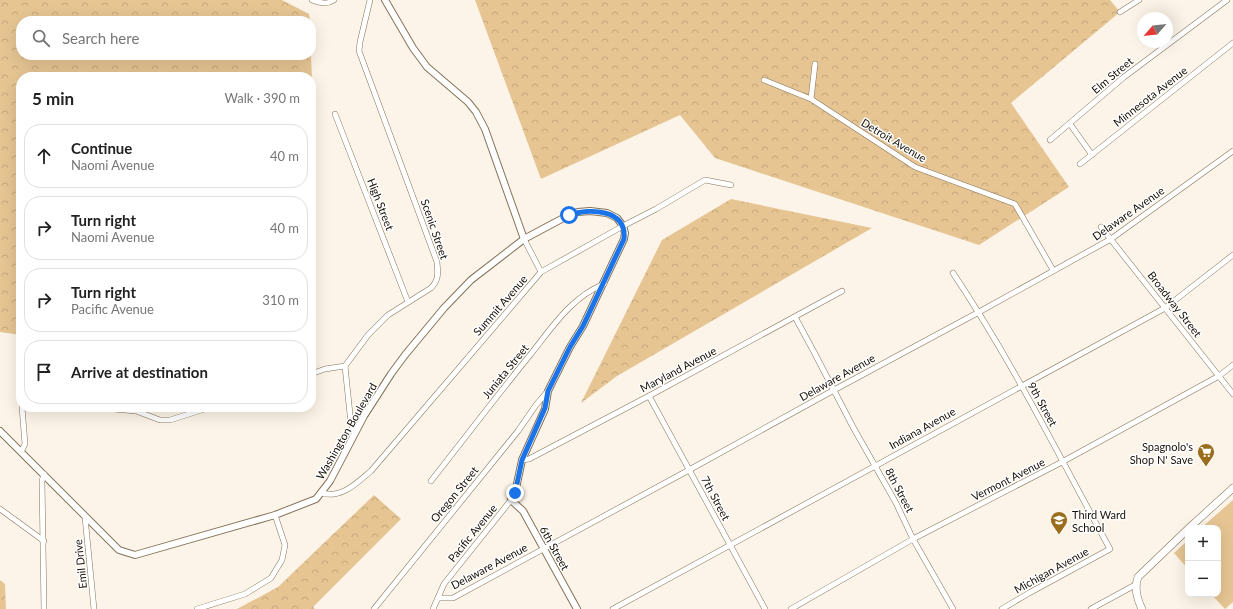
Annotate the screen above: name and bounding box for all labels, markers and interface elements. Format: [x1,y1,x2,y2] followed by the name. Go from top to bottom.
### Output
[1137,12,1173,48] north arrow
[16,16,316,60] search box
[30,27,52,49] icon: search
[62,29,139,47] text: Search here
[1089,54,1135,96] street label: Elm Street
[1111,63,1190,129] street label: Minnesota Avenue
[32,88,74,109] text: 5 min
[224,90,300,106] text: Walk · 390 m
[859,116,929,165] street label: Detroit Avenue
[71,139,132,157] text: Continue
[33,145,55,167] icon: ahead
[270,148,299,164] text: 40 m
[71,157,154,173] text: Naomi Avenue
[365,176,397,232] street label: High Street
[1090,183,1167,243] street label: Delaware Avenue
[419,197,451,261] street label: Scenic Street
[560,206,578,224] route start
[71,211,136,229] text: Turn right
[33,217,55,239] icon: right
[270,220,299,236] text: 40 m
[71,229,154,245] text: Naomi Avenue
[1145,269,1205,339] street label: Broadway Street
[470,272,530,338] street label: Summit Avenue
[71,283,136,301] text: Turn right
[33,289,55,311] icon: right
[262,292,299,308] text: 310 m
[71,301,154,317] text: Pacific Avenue
[479,341,531,401] street label: Juniata Street
[638,343,718,395] street label: Maryland Avenue
[797,351,877,403] street label: Delaware Avenue
[33,361,55,383] icon: arrive
[71,363,208,381] text: Arrive at destination
[313,380,379,482] street label: Washington Boulevard
[1026,380,1060,428] street label: 9th Street
[887,404,958,452] street label: Indiana Avenue
[1130,440,1193,466] place label: Spagnolo's Shop N' Save
[1196,442,1216,467] supermarket icon: Spagnolo's Shop N' Save
[969,455,1047,503] street label: Vermont Avenue
[428,463,481,525] street label: Oregon Street
[883,466,917,514] street label: 8th Street
[699,474,733,522] street label: 7th Street
[506,484,524,502] route end
[445,501,499,564] street label: Pacific Avenue
[1072,508,1126,534] place label: Third Ward School
[1049,510,1069,535] school or university icon: Third Ward School
[538,524,572,572] street label: 6th Street
[1185,525,1221,597] map controls
[1185,525,1221,561] button: +
[71,539,89,589] street label: Emil Drive
[449,540,530,592] street label: Delaware Avenue
[1012,544,1091,596] street label: Michigan Avenue
[1185,561,1221,597] button: −

